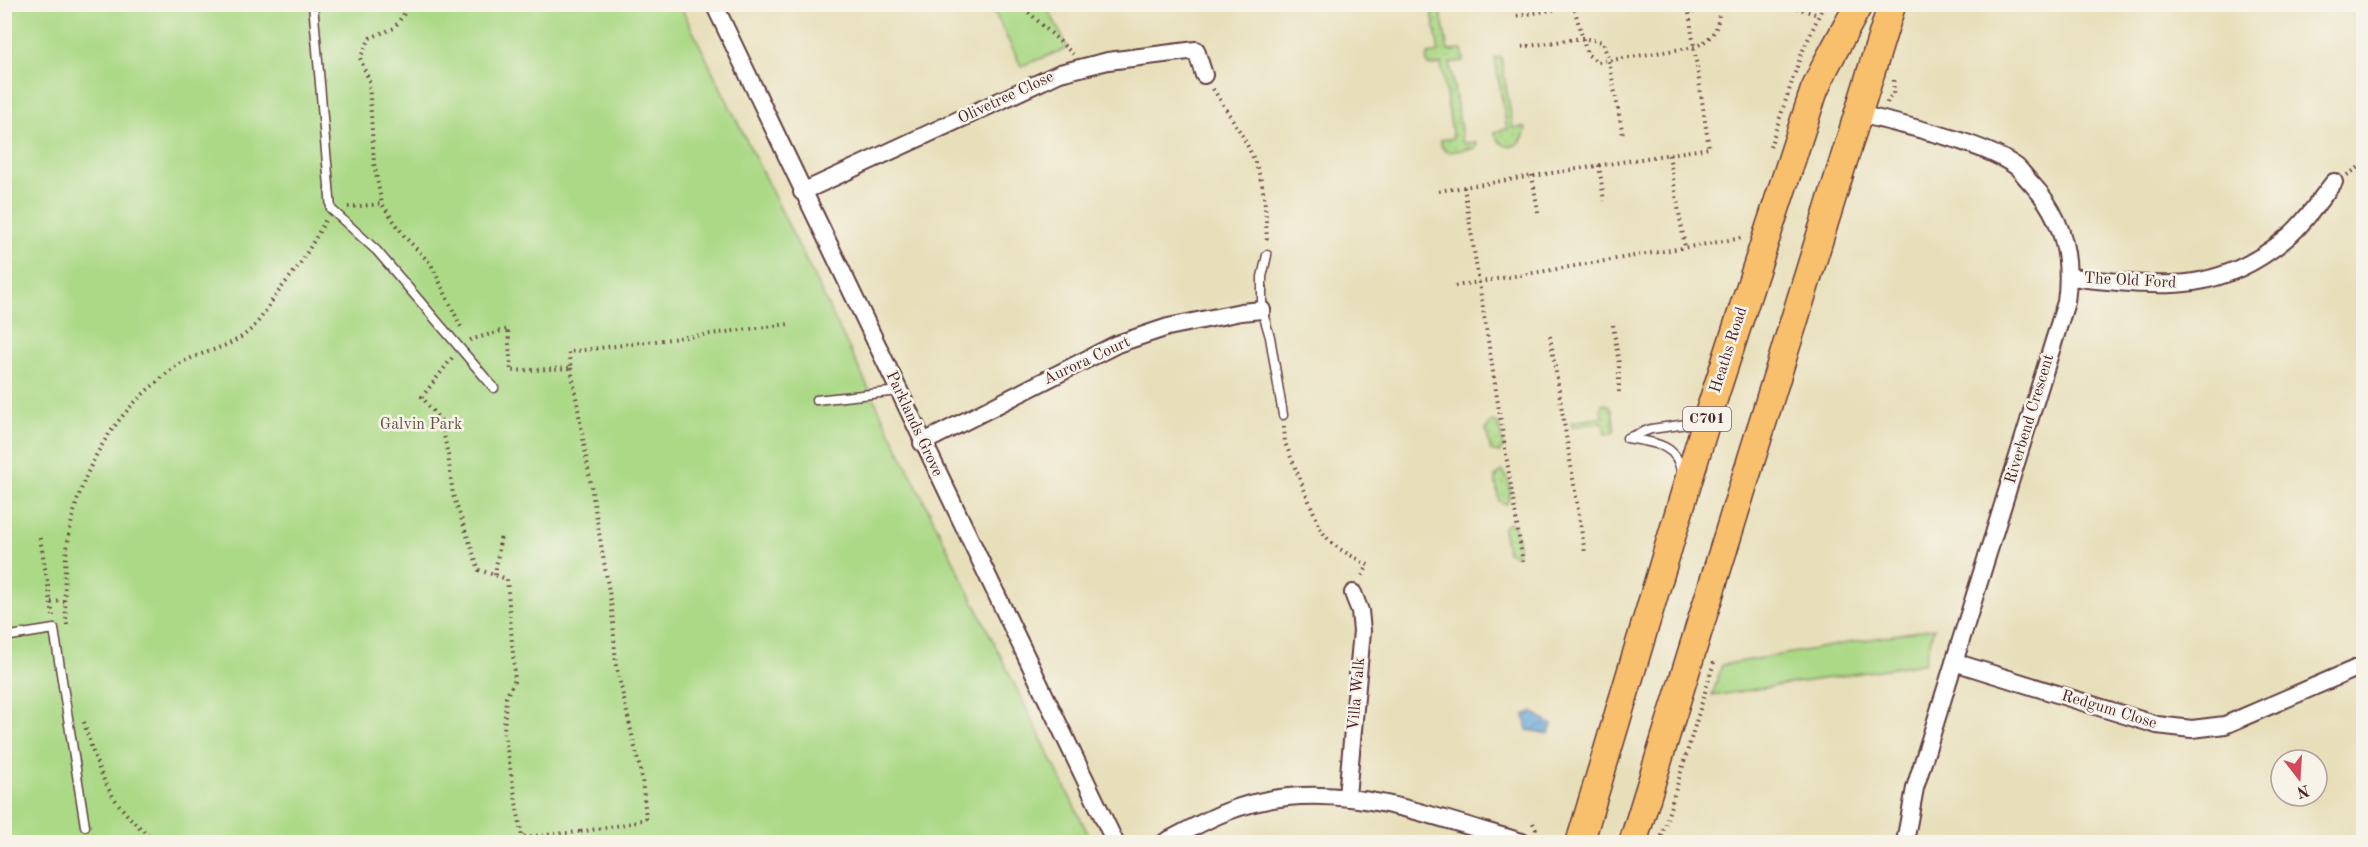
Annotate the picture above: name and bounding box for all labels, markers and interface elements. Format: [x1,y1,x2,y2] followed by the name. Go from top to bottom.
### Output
[956,69,1056,127] street label: Olivetree Close
[2083,271,2177,291] street label: The Old Ford
[1708,305,1750,395] street label: Heaths Road
[1041,334,1133,388] street label: Aurora Court
[2003,352,2057,486] street label: Riverbend Crescent
[883,369,945,479] street label: Parklands Grove
[1683,407,1731,431] road number: C701
[380,417,462,433] park label: Galvin Park
[1346,657,1368,731] street label: Villa Walk
[2059,688,2159,732] street label: Redgum Close
[2269,748,2329,808] north arrow
[2294,781,2311,800] text: N

